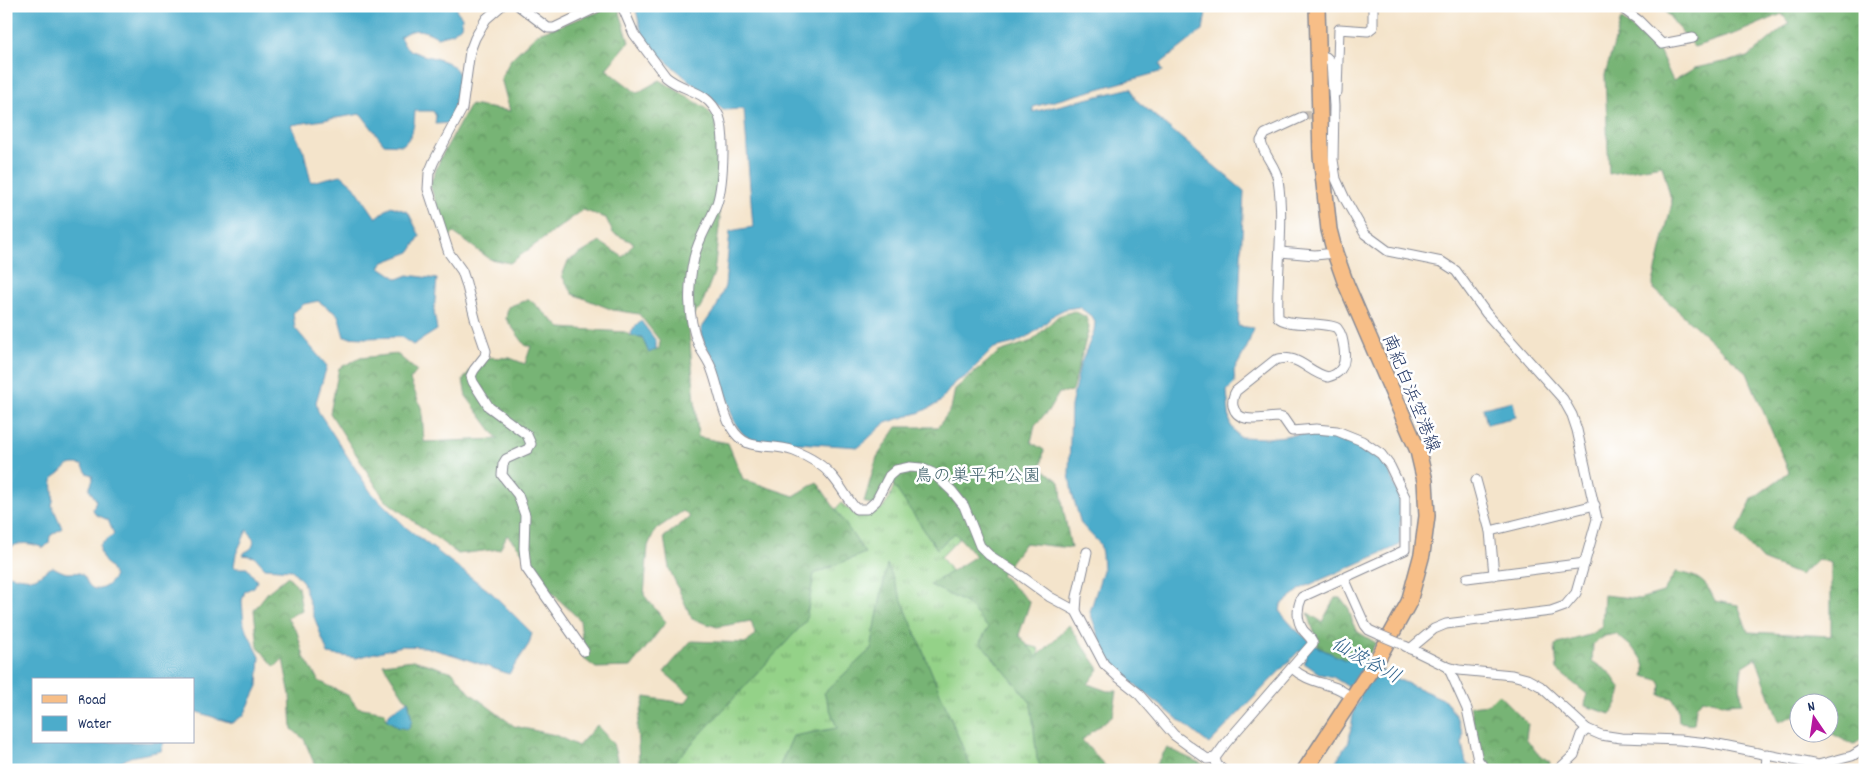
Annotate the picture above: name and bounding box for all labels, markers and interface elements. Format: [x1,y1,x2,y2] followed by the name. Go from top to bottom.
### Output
[1374,331,1445,457] street label: 南紀白浜空港線
[915,465,1041,490] park label: 鳥の巣平和公園
[1326,632,1405,692] water label: 仙波谷川
[32,678,195,744] legend
[78,690,106,712] text: Road
[1788,694,1838,744] north arrow
[1806,697,1817,718] text: N
[78,714,112,736] text: Water

